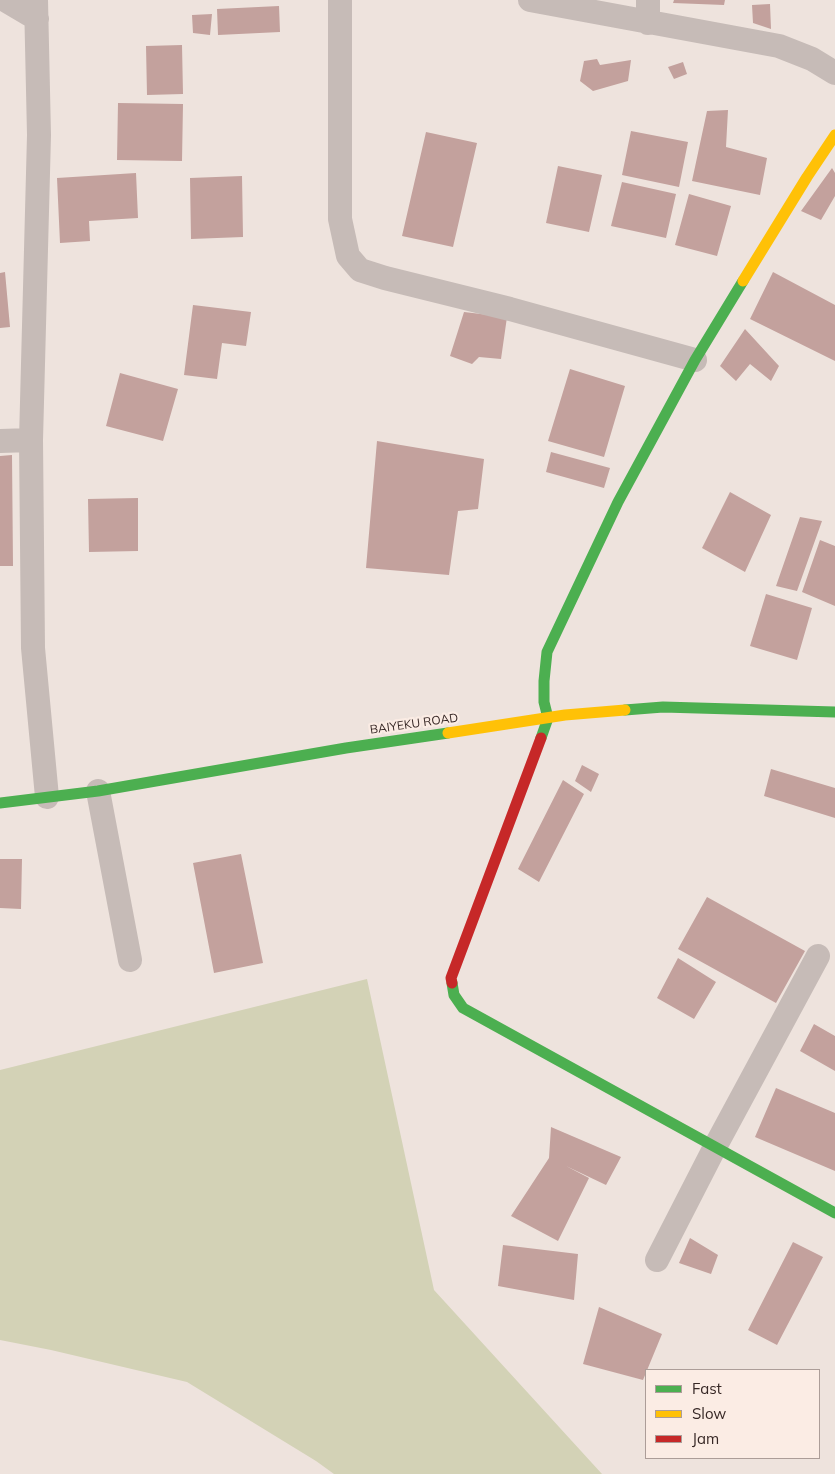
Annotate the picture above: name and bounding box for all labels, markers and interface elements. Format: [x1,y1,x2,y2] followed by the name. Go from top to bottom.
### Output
[369,711,459,737] street label: BAIYEKU ROAD
[645,1369,820,1459] legend
[692,1379,722,1398] text: Fast
[692,1404,726,1423] text: Slow
[692,1429,719,1448] text: Jam

